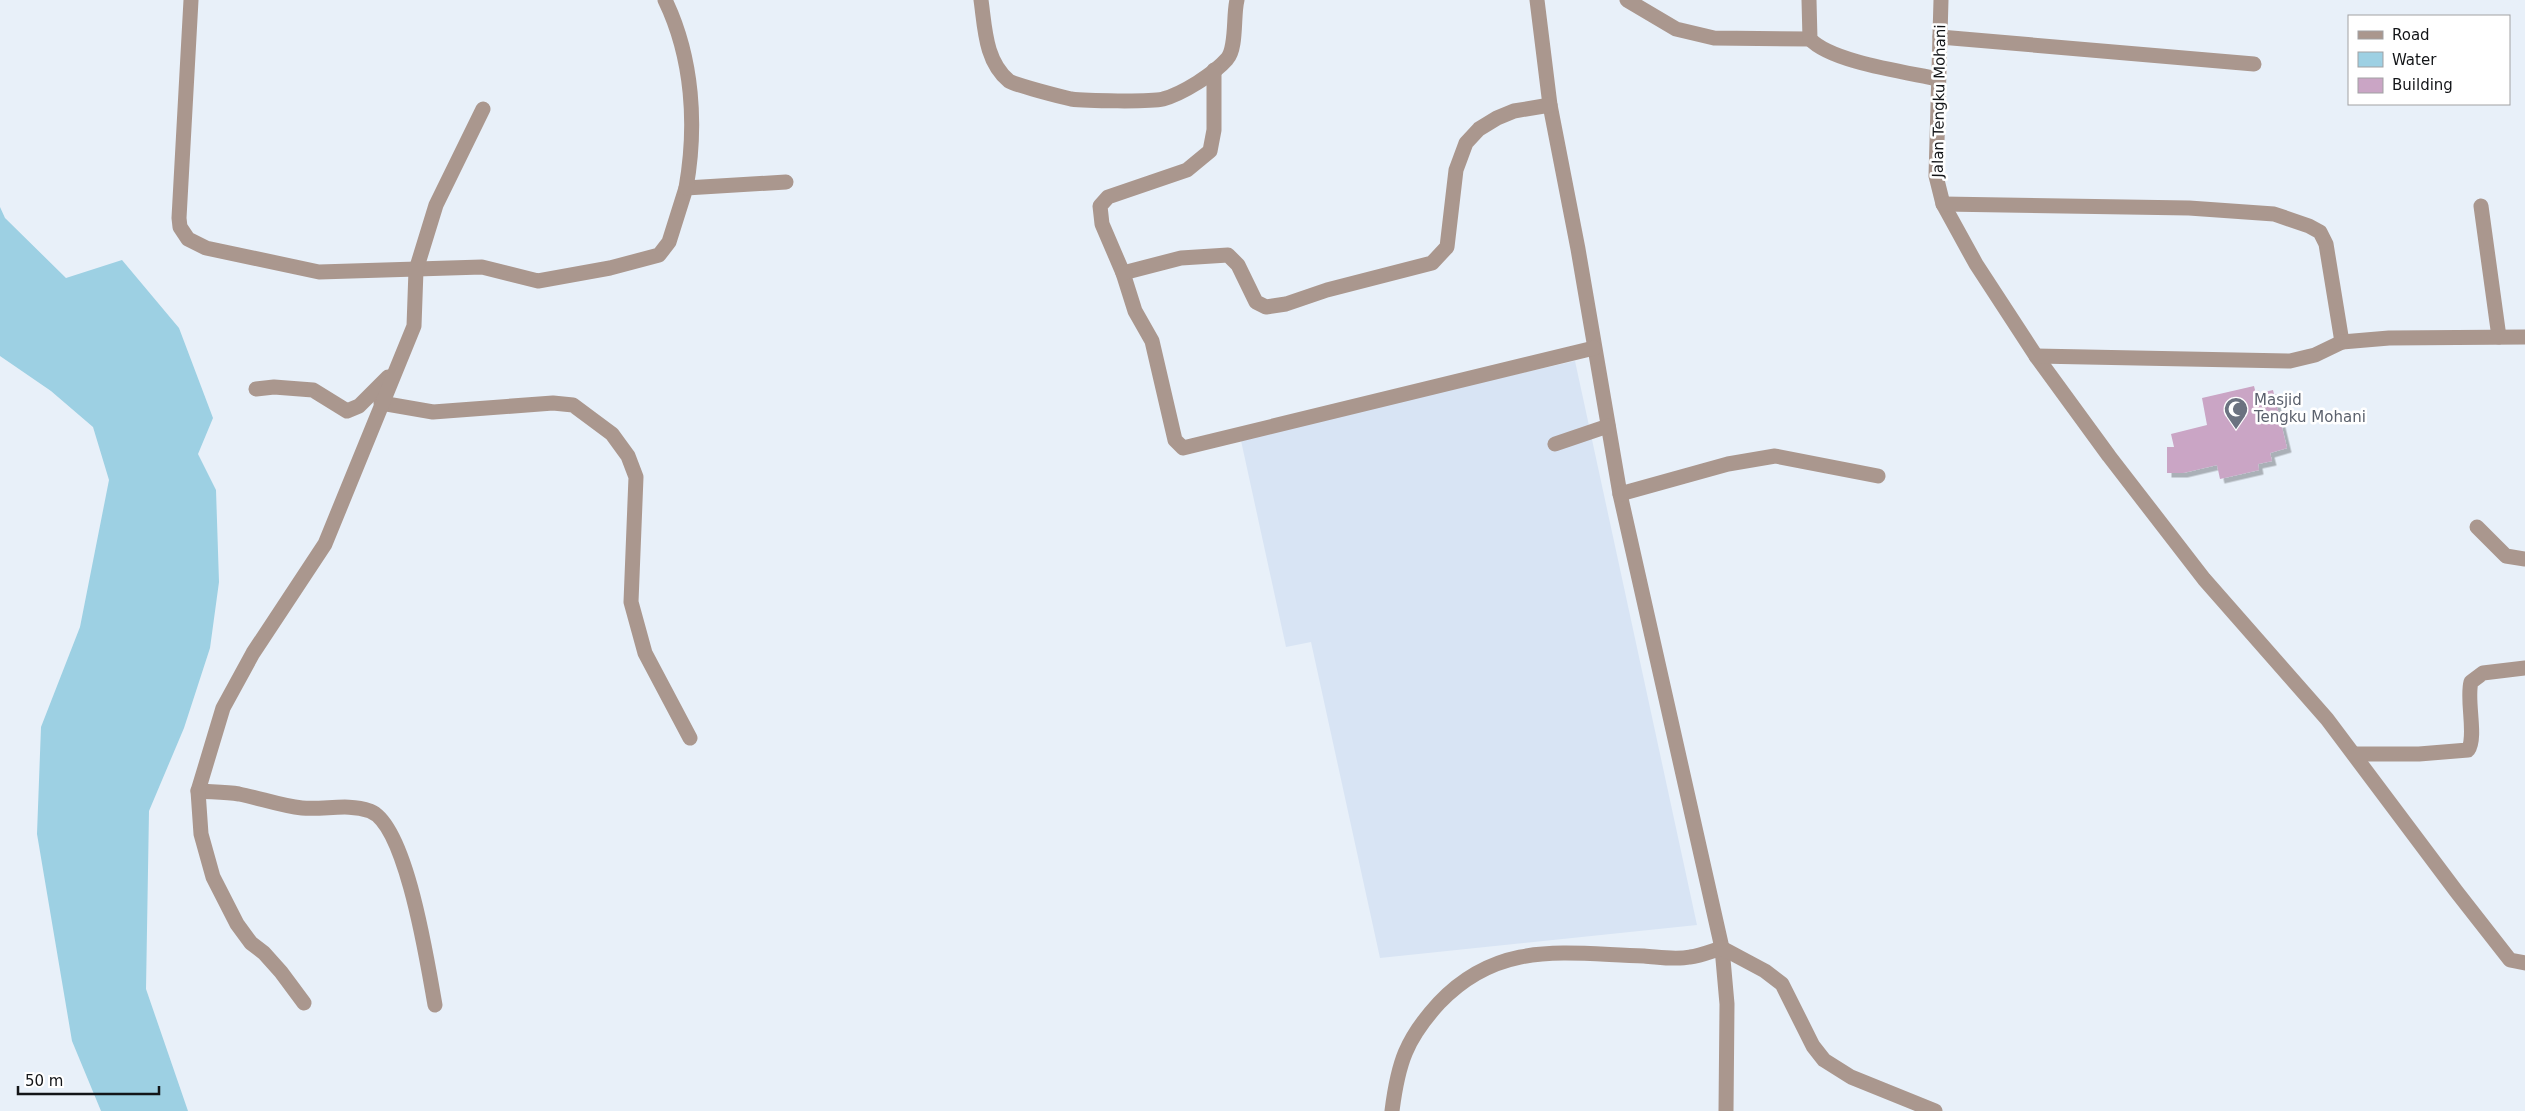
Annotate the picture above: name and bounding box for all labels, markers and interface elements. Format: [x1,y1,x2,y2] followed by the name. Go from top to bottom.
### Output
[2348,15,2510,105] legend
[1929,24,1949,179] street label: Jalan Tengku Mohani
[2392,26,2430,44] text: Road
[2392,51,2437,69] text: Water
[2392,76,2453,94] text: Building
[2253,391,2366,426] place label: Masjid Tengku Mohani
[2223,396,2249,430] mosque icon: Masjid Tengku Mohani
[18,1064,159,1096] scale bar
[25,1072,63,1090] text: 50 m

